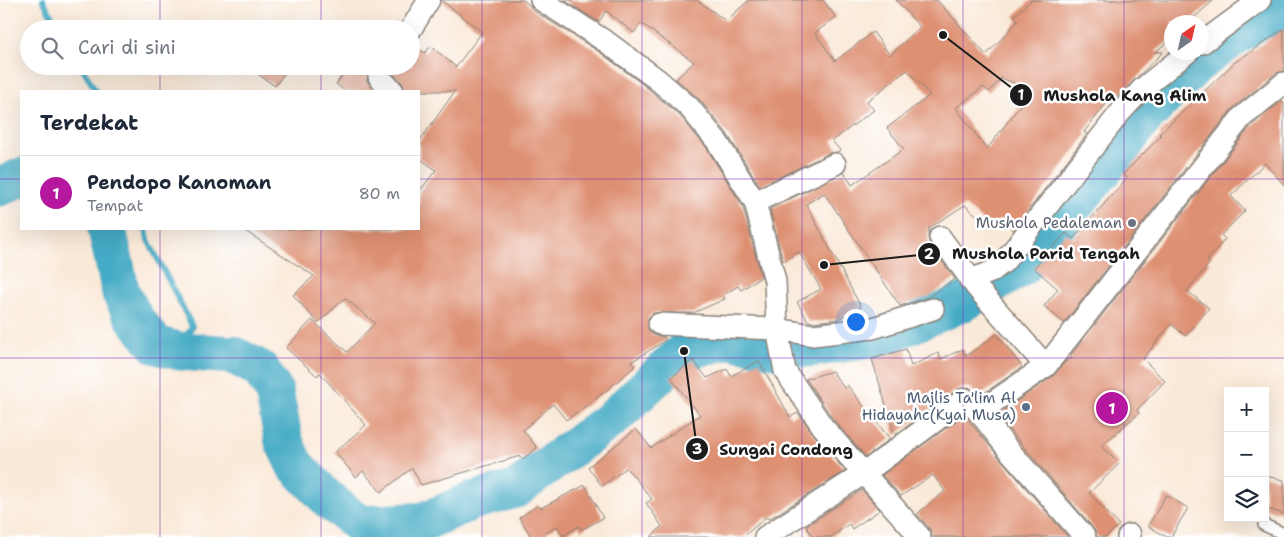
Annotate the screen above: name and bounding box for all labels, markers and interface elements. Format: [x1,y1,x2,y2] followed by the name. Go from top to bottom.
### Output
[1164,15,1209,60] north arrow
[20,20,420,75] search box
[38,34,66,62] icon: search
[78,35,176,60] text: Cari di sini
[1009,79,1217,110] callout: Mushola Kang Alim
[1018,85,1025,105] text: 1
[1044,85,1207,106] text: Mushola Kang Alim
[40,109,138,137] text: Terdekat
[87,170,271,195] text: Pendopo Kanoman
[52,183,60,204] text: 1
[359,183,400,204] text: 80 m
[87,195,143,216] text: Tempat
[976,213,1122,233] place label: Mushola Pedaleman
[1126,217,1138,229] marker: Mushola Pedaleman
[917,238,1150,269] callout: Mushola Parid Tengah
[952,243,1140,264] text: Mushola Parid Tengah
[924,244,935,264] text: 2
[843,309,869,335] your location
[1224,387,1269,522] map controls
[1224,387,1269,432] button: +
[862,388,1016,425] place label: Majlis Ta'lim Al Hidayahc(Kyai Musa)
[1096,389,1128,427] pin: 1
[1020,401,1032,413] marker: Majlis Ta'lim Al Hidayahc(Kyai Musa)
[1224,432,1269,477] button: −
[684,434,863,465] callout: Sungai Condong
[692,439,702,459] text: 3
[719,439,853,460] text: Sungai Condong
[1224,477,1269,522] button: layers

